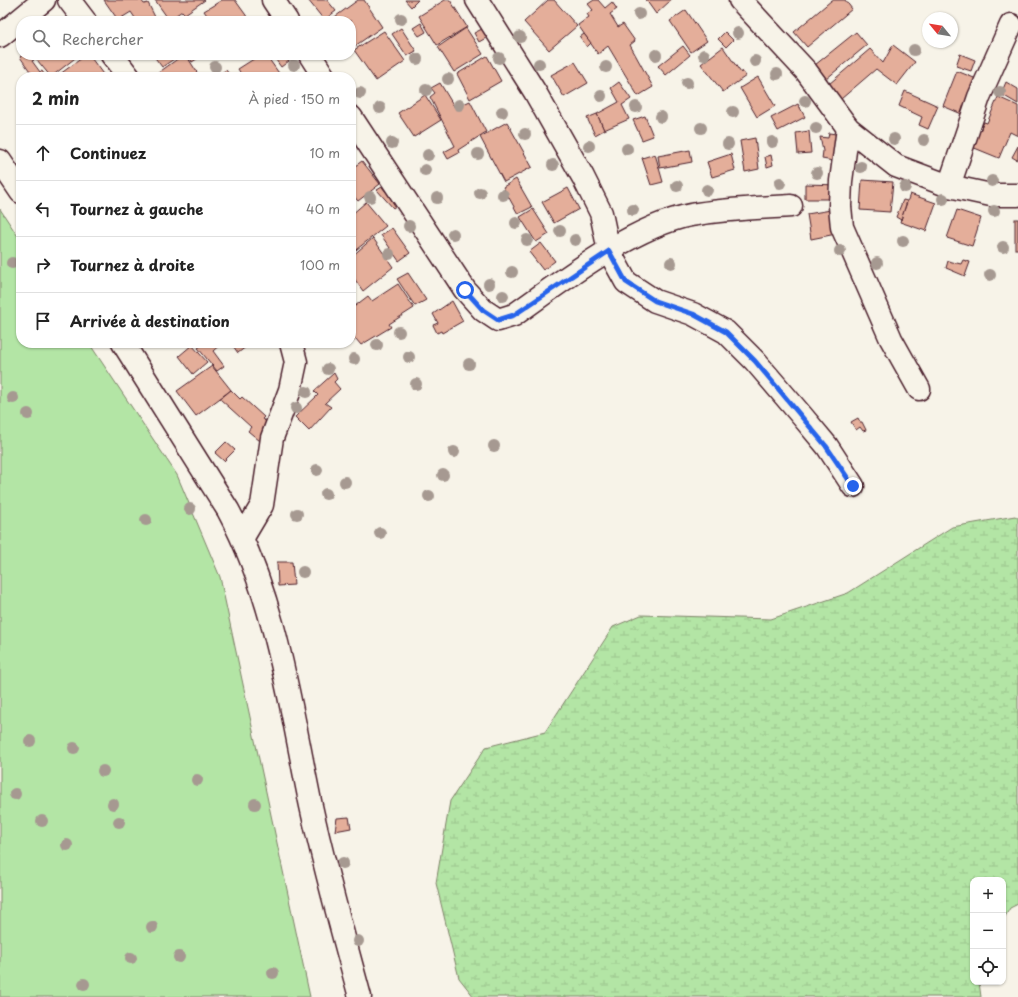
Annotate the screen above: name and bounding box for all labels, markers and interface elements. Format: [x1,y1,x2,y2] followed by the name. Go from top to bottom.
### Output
[922,12,958,48] north arrow
[16,16,356,60] search box
[30,27,52,49] icon: search
[62,27,143,50] text: Rechercher
[32,85,79,111] text: 2 min
[249,89,340,108] text: À pied · 150 m
[70,141,146,164] text: Continuez
[32,142,54,164] icon: ahead
[310,143,340,162] text: 10 m
[70,197,204,220] text: Tournez à gauche
[32,198,54,220] icon: left
[306,199,340,218] text: 40 m
[70,253,195,276] text: Tournez à droite
[32,254,54,276] icon: right
[300,255,340,274] text: 100 m
[456,281,474,299] route start
[70,309,230,332] text: Arrivée à destination
[32,310,54,332] icon: arrive
[844,477,862,495] route end
[970,877,1006,985] map controls
[970,877,1006,913] button: +
[970,913,1006,949] button: −
[970,949,1006,985] button: locate

